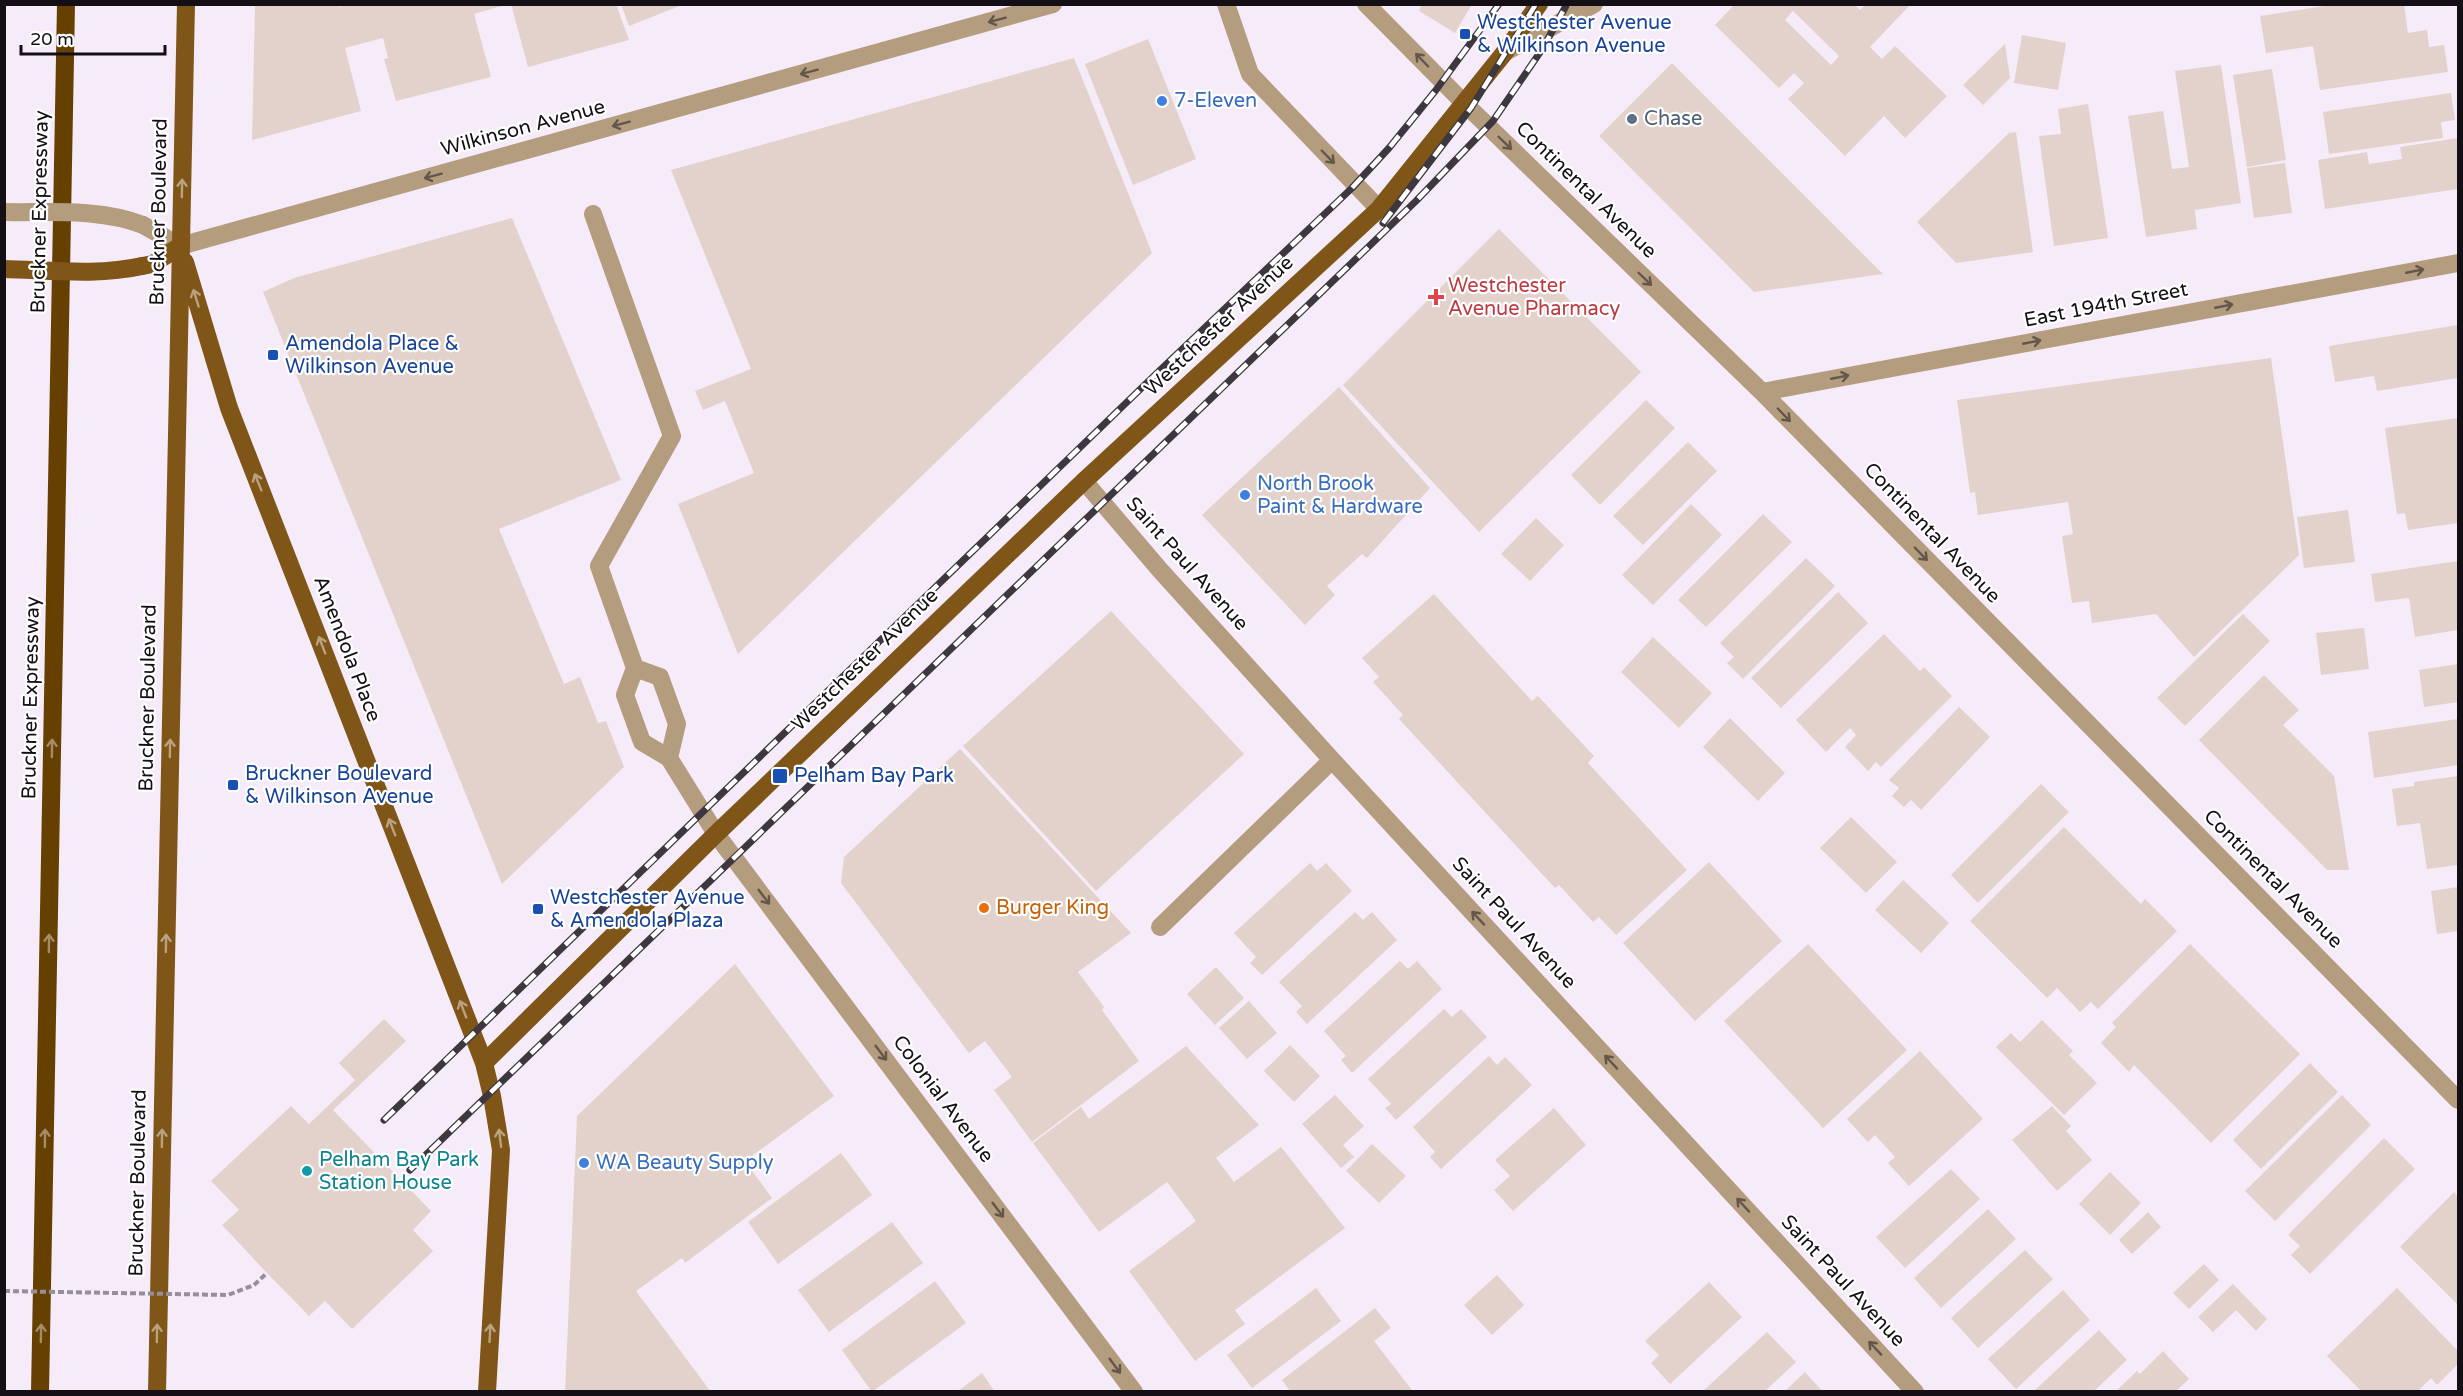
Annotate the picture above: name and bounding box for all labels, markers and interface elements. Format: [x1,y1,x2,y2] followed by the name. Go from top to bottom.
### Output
[1477,11,1672,58] place label: Westchester Avenue & Wilkinson Avenue
[988,15,1007,26] one-way arrow
[21,18,165,56] scale bar
[1458,27,1472,41] marker: Westchester Avenue & Wilkinson Avenue
[30,28,74,50] text: 20 m
[1416,53,1430,68] one-way arrow
[800,67,819,78] one-way arrow
[1174,89,1257,113] place label: 7-Eleven
[1155,94,1169,108] marker: 7-Eleven
[438,95,608,161] street label: Wilkinson Avenue
[1644,107,1702,131] place label: Chase
[26,110,54,314] street label: Bruckner Expressway
[1625,112,1639,126] marker: Chase
[1511,117,1661,263] street label: Continental Avenue
[145,118,173,306] street label: Bruckner Boulevard
[612,119,631,130] one-way arrow
[1497,136,1512,150] one-way arrow
[1321,150,1335,165] one-way arrow
[424,171,443,182] one-way arrow
[176,178,187,198] one-way arrow
[1140,251,1298,401] street label: Westchester Avenue
[2405,265,2425,276] one-way arrow
[1637,271,1652,286] one-way arrow
[1448,274,1620,321] place label: Westchester Avenue Pharmacy
[2022,277,2190,333] street label: East 194th Street
[190,289,201,308] one-way arrow
[1429,290,1443,304] marker: Westchester Avenue Pharmacy
[2213,300,2233,311] one-way arrow
[285,332,459,379] place label: Amendola Place & Wilkinson Avenue
[2022,336,2041,347] one-way arrow
[266,348,280,362] marker: Amendola Place & Wilkinson Avenue
[1830,371,1849,382] one-way arrow
[1777,407,1792,422] one-way arrow
[1859,458,2005,608] street label: Continental Avenue
[1257,472,1423,519] place label: North Brook Paint & Hardware
[252,474,263,492] one-way arrow
[1238,488,1252,502] marker: North Brook Paint & Hardware
[1121,492,1253,636] street label: Saint Paul Avenue
[1913,547,1928,562] one-way arrow
[308,573,386,725] street label: Amendola Place
[787,584,943,736] street label: Westchester Avenue
[17,596,45,800] street label: Bruckner Expressway
[134,604,162,792] street label: Bruckner Boulevard
[316,636,327,655] one-way arrow
[47,739,58,759] one-way arrow
[164,739,175,759] one-way arrow
[245,762,434,809] place label: Bruckner Boulevard & Wilkinson Avenue
[794,764,954,788] place label: Pelham Bay Park
[771,767,789,785] marker: Pelham Bay Park
[226,778,240,792] marker: Bruckner Boulevard & Wilkinson Avenue
[2199,805,2347,953] street label: Continental Avenue
[386,818,397,837] one-way arrow
[1447,852,1581,994] street label: Saint Paul Avenue
[550,886,745,933] place label: Westchester Avenue & Amendola Plaza
[758,889,770,905] one-way arrow
[996,896,1109,920] place label: Burger King
[977,901,991,915] marker: Burger King
[531,902,545,916] marker: Westchester Avenue & Amendola Plaza
[1471,911,1486,926] one-way arrow
[43,934,54,954] one-way arrow
[160,934,172,954] one-way arrow
[457,1000,468,1019] one-way arrow
[887,1031,999,1167] street label: Colonial Avenue
[875,1045,887,1061] one-way arrow
[1603,1054,1618,1069] one-way arrow
[124,1089,152,1277] street label: Bruckner Boulevard
[39,1129,51,1149] one-way arrow
[156,1129,168,1149] one-way arrow
[494,1129,505,1149] one-way arrow
[319,1148,479,1195] place label: Pelham Bay Park Station House
[596,1151,774,1175] place label: WA Beauty Supply
[577,1156,591,1170] marker: WA Beauty Supply
[300,1164,314,1178] marker: Pelham Bay Park Station House
[1736,1198,1750,1213] one-way arrow
[992,1201,1004,1217] one-way arrow
[1776,1210,1910,1352] street label: Saint Paul Avenue
[35,1324,47,1344] one-way arrow
[152,1324,163,1344] one-way arrow
[485,1324,496,1344] one-way arrow
[1868,1341,1882,1356] one-way arrow
[1108,1357,1121,1373] one-way arrow

